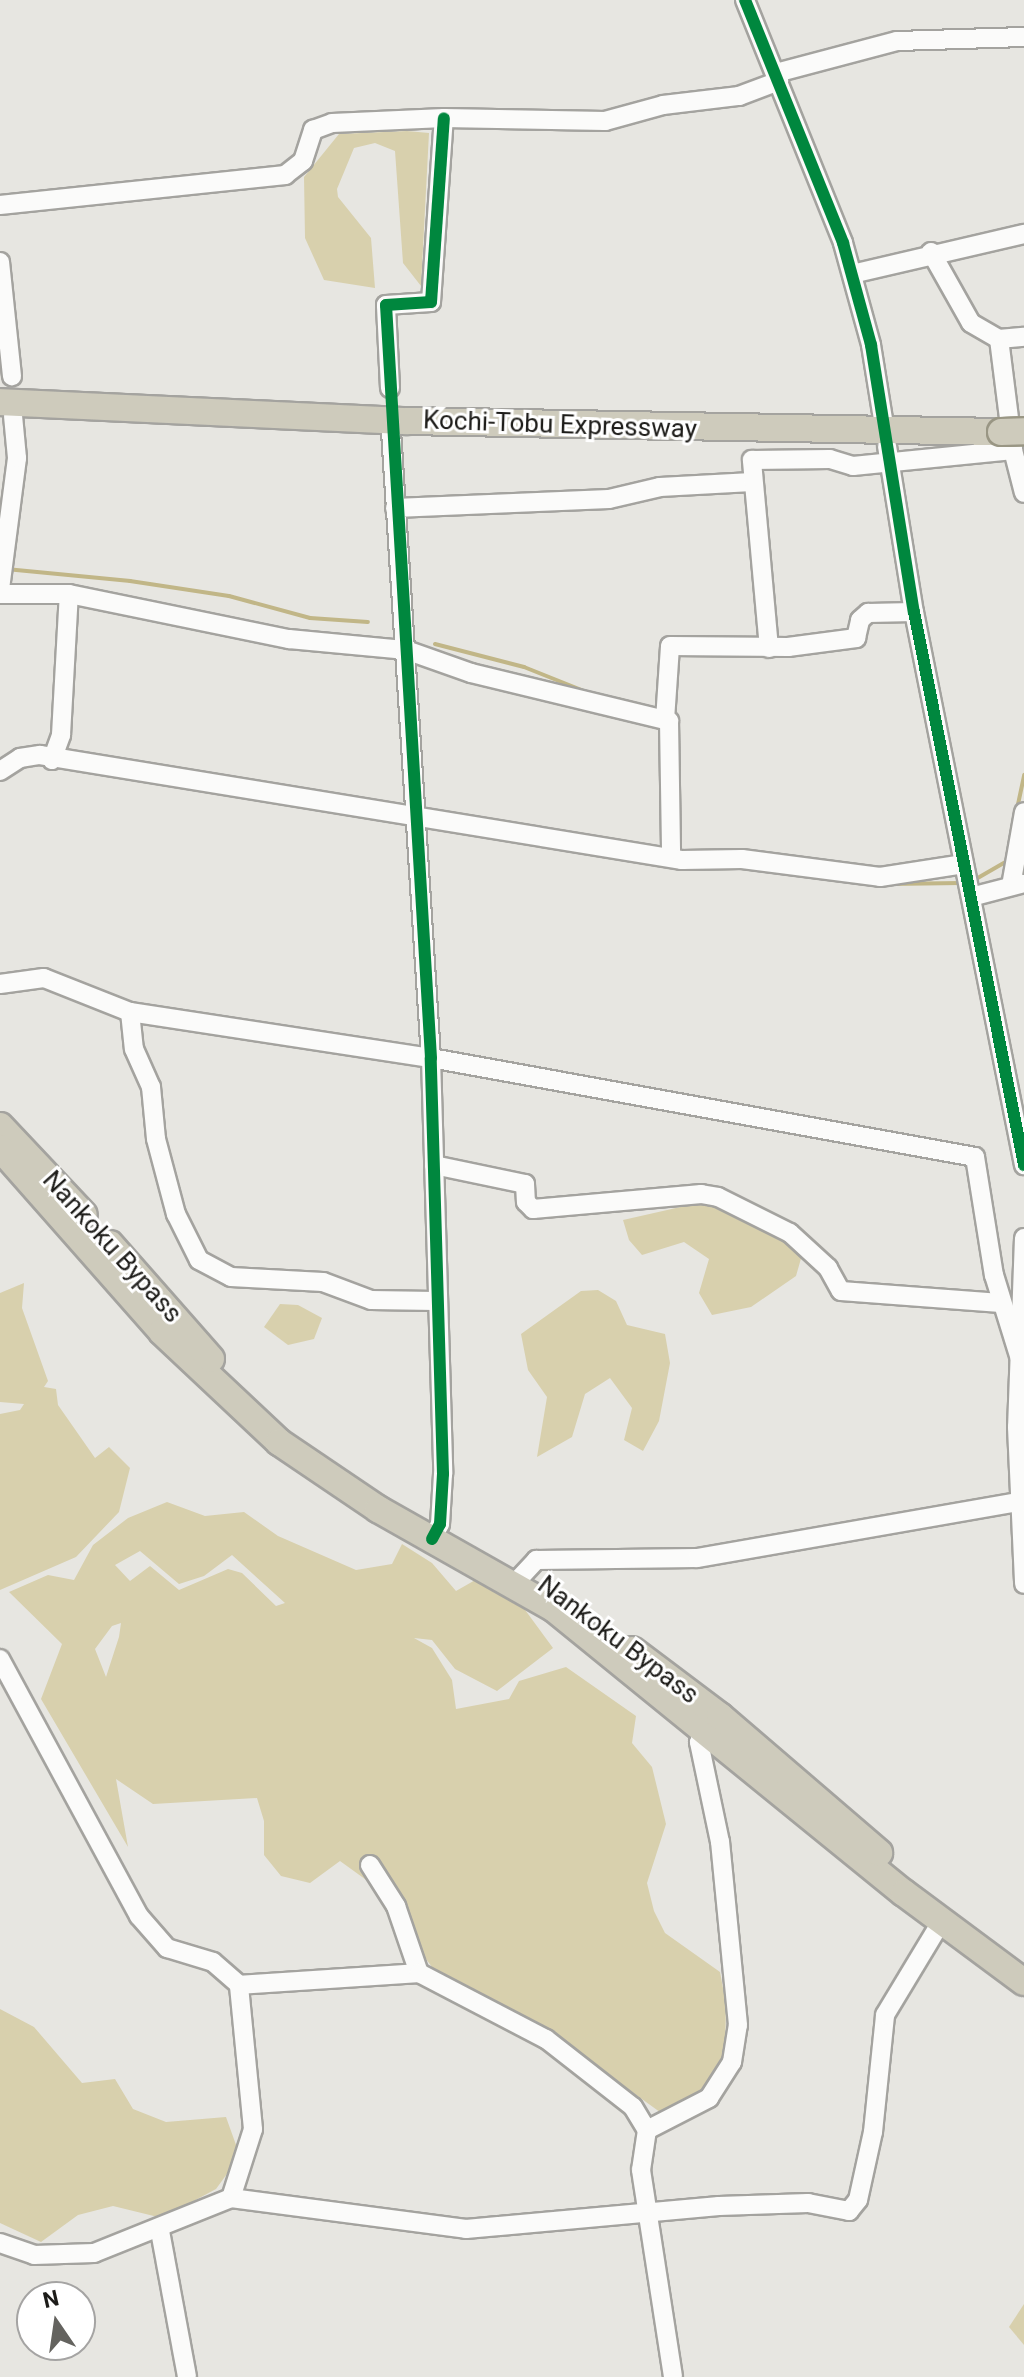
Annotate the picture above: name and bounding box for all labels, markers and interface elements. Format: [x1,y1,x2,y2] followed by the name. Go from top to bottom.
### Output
[423,405,697,445] street label: Kochi-Tobu Expressway
[36,1165,188,1329] street label: Nankoku Bypass
[532,1569,704,1711] street label: Nankoku Bypass
[16,2281,96,2361] north arrow
[41,2285,61,2313] text: N

